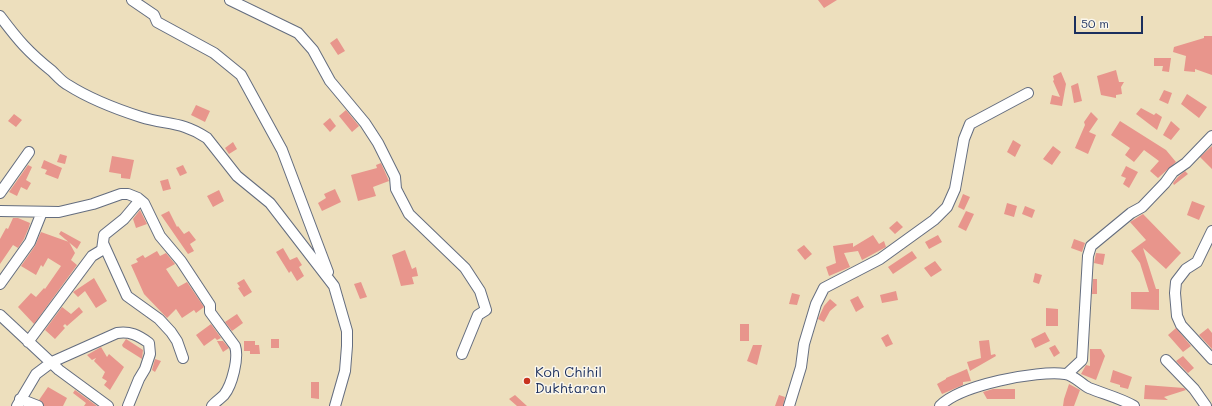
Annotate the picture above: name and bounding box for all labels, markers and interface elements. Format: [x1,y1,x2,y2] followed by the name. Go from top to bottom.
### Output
[1076,8,1145,34] scale bar
[1081,15,1109,31] text: 50 m
[535,365,606,398] place label: Koh Chihil Dukhtaran
[522,376,532,386] marker: Koh Chihil Dukhtaran

